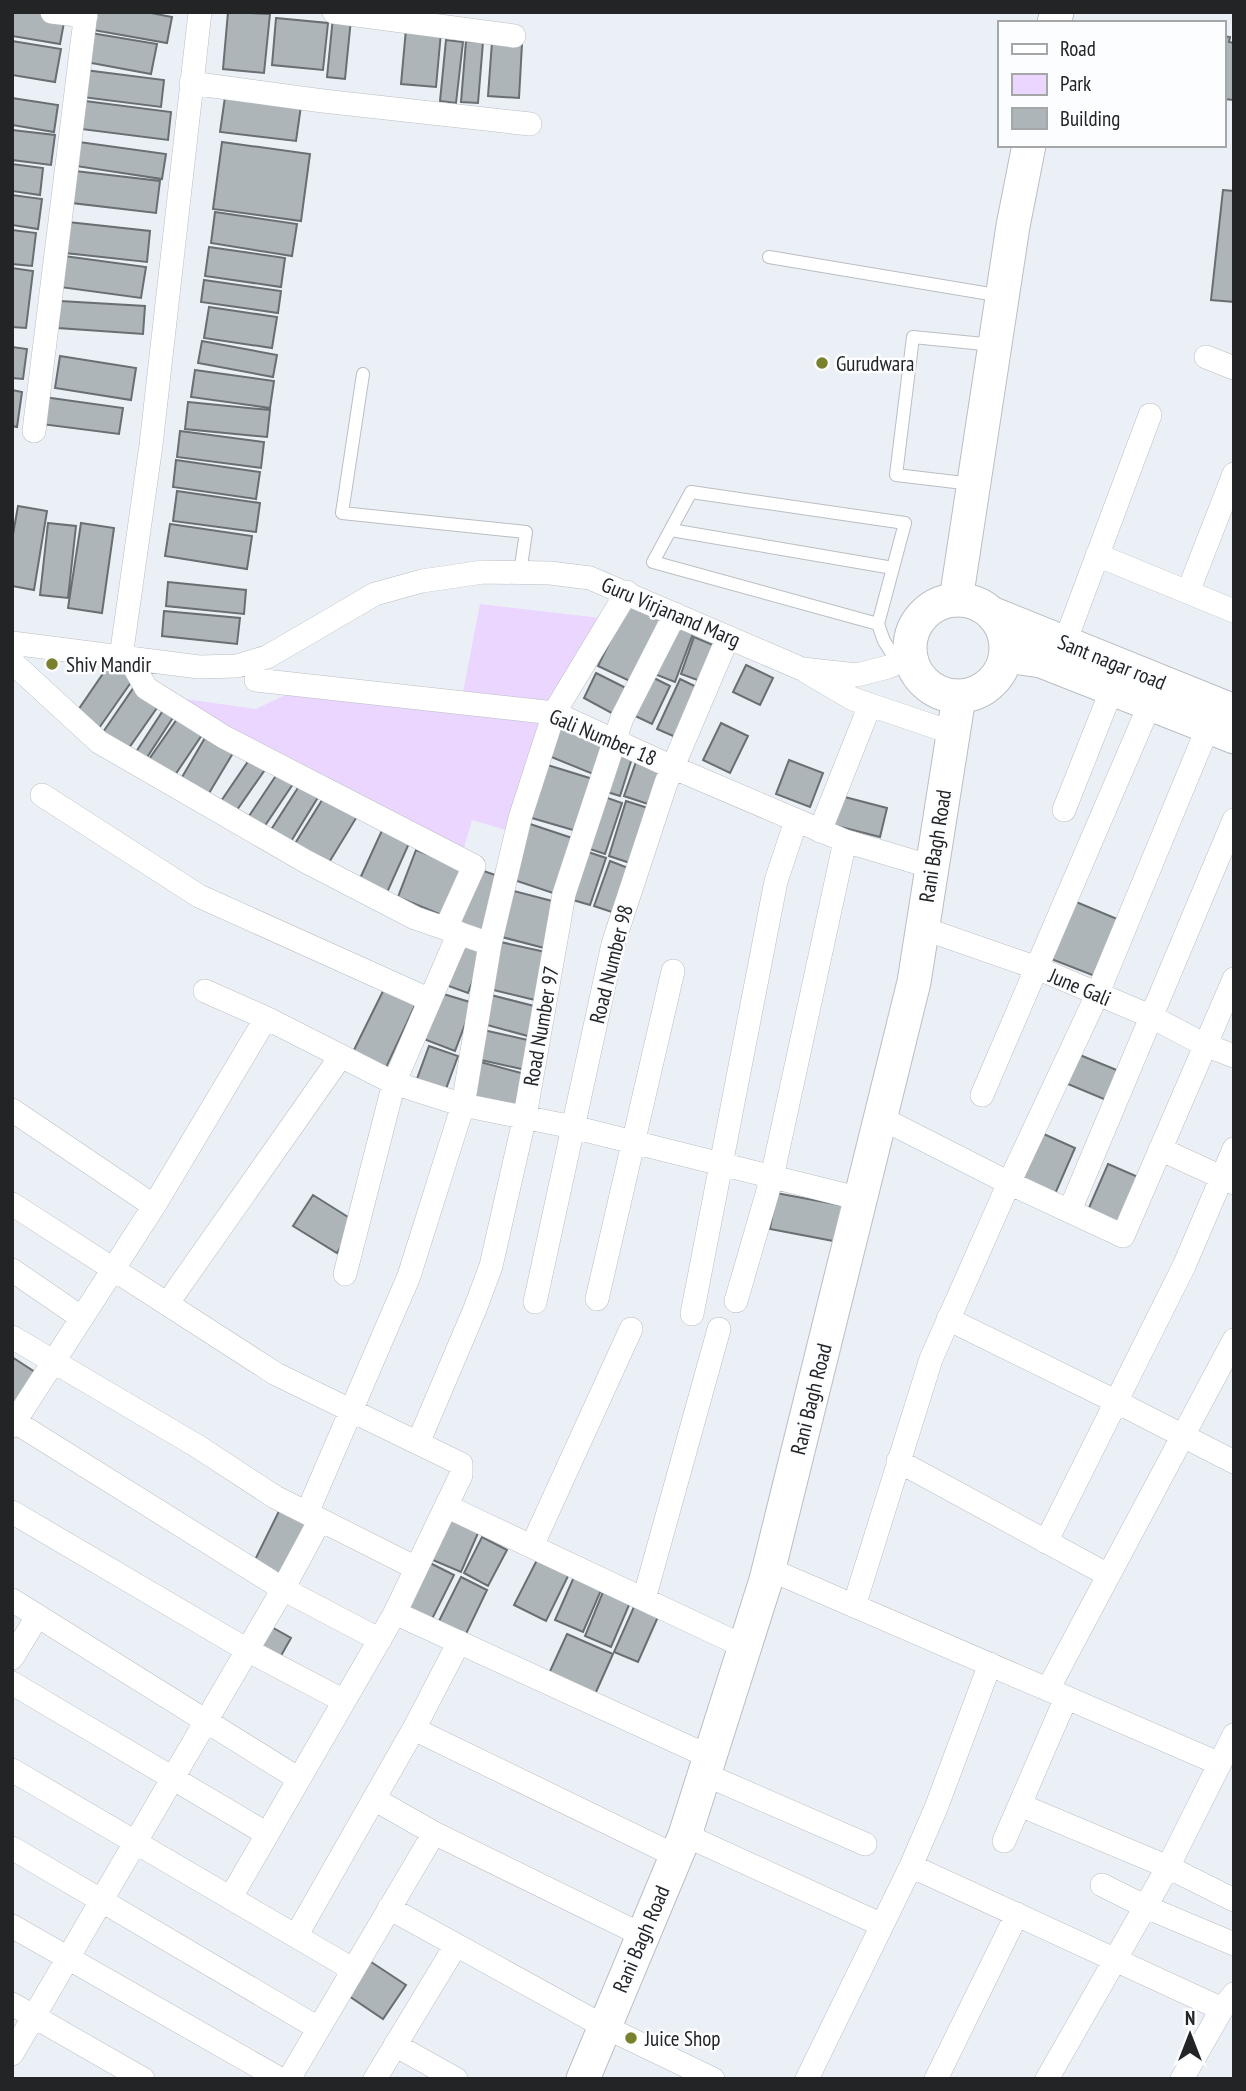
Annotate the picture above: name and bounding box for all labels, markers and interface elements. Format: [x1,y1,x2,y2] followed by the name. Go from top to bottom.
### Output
[998,21,1225,147] legend
[1060,35,1096,62] text: Road
[1060,70,1091,97] text: Park
[1060,105,1120,132] text: Building
[836,350,914,377] place label: Gurudwara
[814,355,830,371] marker: Gurudwara
[598,571,744,653] street label: Guru Virjanand Marg
[1054,628,1170,696] street label: Sant nagar road
[66,651,151,678] place label: Shiv Mandir
[44,656,60,672] marker: Shiv Mandir
[545,702,661,772] street label: Gali Number 18
[913,788,957,904] street label: Rani Bagh Road
[583,902,639,1026] street label: Road Number 98
[1044,962,1115,1012] street label: June Gali
[517,964,565,1088] street label: Road Number 97
[784,1341,838,1457] street label: Rani Bagh Road
[606,1881,676,1997] street label: Rani Bagh Road
[1155,2000,1225,2070] north arrow
[1185,2006,1195,2030] text: N
[644,2025,720,2052] place label: Juice Shop
[623,2030,639,2046] marker: Juice Shop

